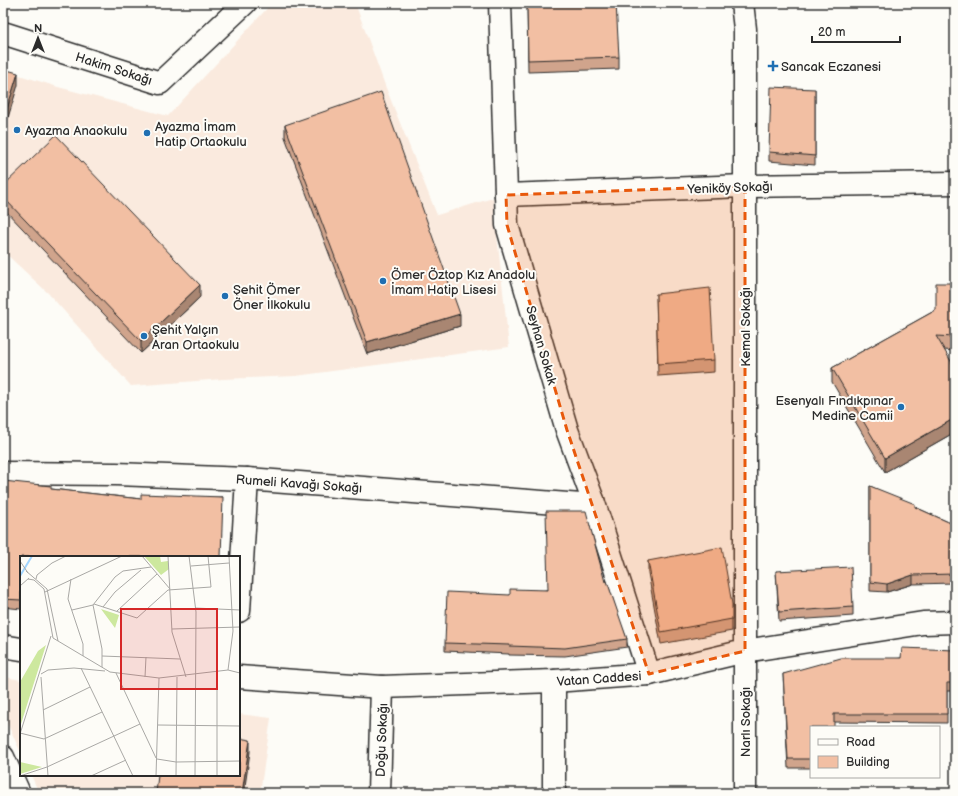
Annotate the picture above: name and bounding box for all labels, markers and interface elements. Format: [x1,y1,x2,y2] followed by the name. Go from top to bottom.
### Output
[18,18,58,58] north arrow
[812,18,900,44] scale bar
[34,22,42,35] text: N
[818,25,845,40] text: 20 m
[73,49,154,89] street label: Hakim Sokağı
[781,59,881,75] place label: Sancak Eczanesi
[768,61,778,71] marker: Sancak Eczanesi
[155,119,247,150] place label: Ayazma İmam Hatip Ortaokulu
[25,123,127,139] place label: Ayazma Anaokulu
[12,125,22,135] marker: Ayazma Anaokulu
[142,128,152,138] marker: Ayazma İmam Hatip Ortaokulu
[686,179,773,198] street label: Yeniköy Sokağı
[391,267,535,298] place label: Ömer Öztop Kız Anadolu İmam Hatip Lisesi
[378,276,388,286] marker: Ömer Öztop Kız Anadolu İmam Hatip Lisesi
[233,282,310,313] place label: Şehit Ömer Öner İlkokulu
[738,287,754,367] street label: Kemal Sokağı
[220,291,230,301] marker: Şehit Ömer Öner İlkokulu
[522,304,560,387] street label: Seyhan Sokak
[152,322,239,353] place label: Şehit Yalçın Aran Ortaokulu
[139,331,149,341] marker: Şehit Yalçın Aran Ortaokulu
[776,393,893,424] place label: Esenyalı Fındıkpınar Medine Camii
[896,402,906,412] marker: Esenyalı Fındıkpınar Medine Camii
[235,472,363,496] street label: Rumeli Kavağı Sokağı
[20,556,240,776] inset map
[556,668,642,690] street label: Vatan Caddesi
[738,687,754,757] street label: Narlı Sokağı
[373,703,391,777] street label: Doğu Sokağı
[810,726,940,778] legend
[846,735,875,750] text: Road
[846,755,890,770] text: Building

